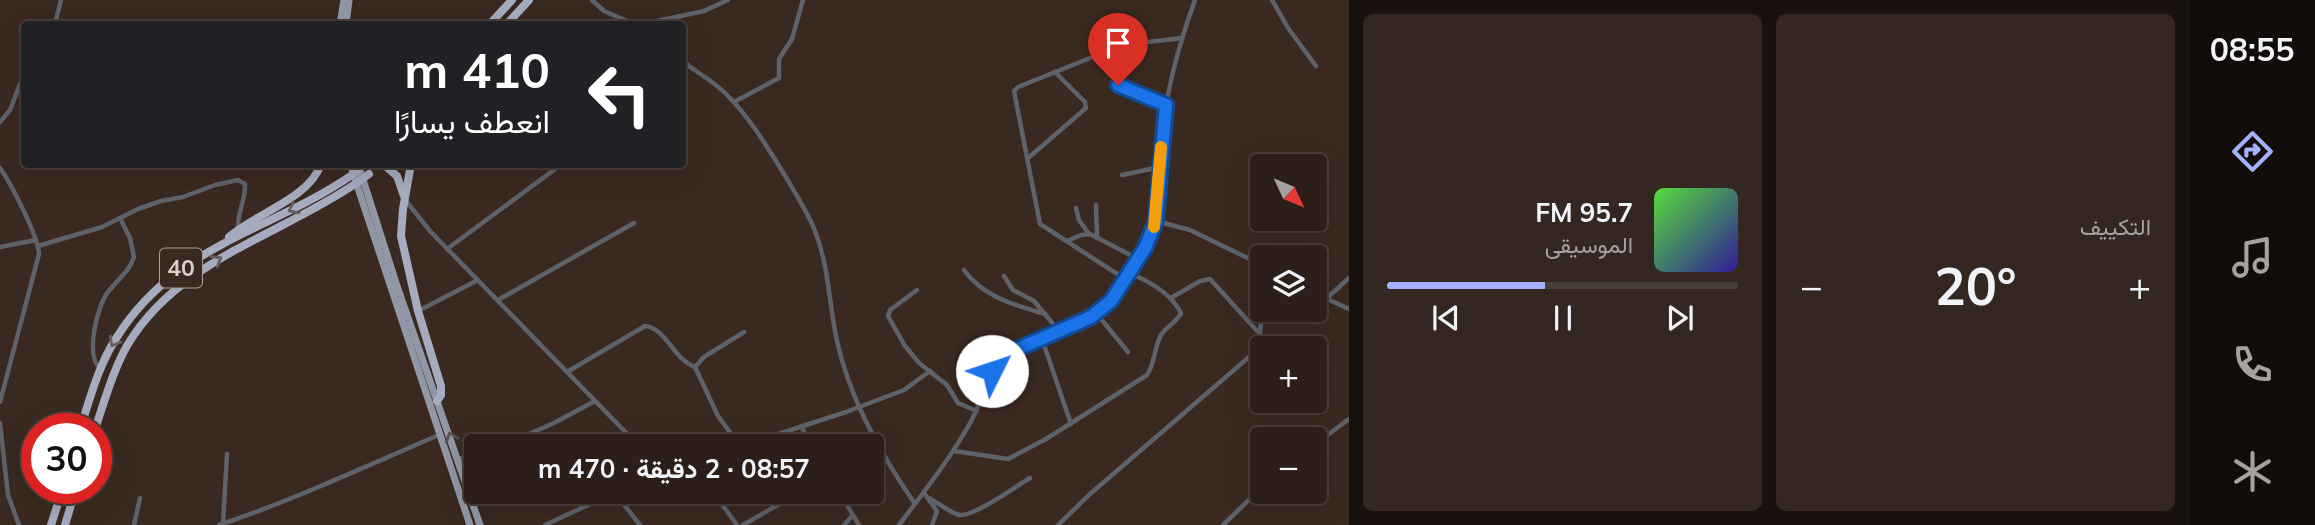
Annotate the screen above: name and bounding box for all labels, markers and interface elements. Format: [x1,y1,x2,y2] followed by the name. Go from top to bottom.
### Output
[1088,13,1148,85] pin
[1099,24,1137,62] icon: arrive
[2210,29,2294,69] text: 08:55
[404,39,550,100] text: 410 m
[574,49,665,140] icon: left
[394,101,550,141] text: انعطف يسارًا
[2228,127,2277,176] icon: directions
[1250,154,1326,231] north arrow
[1250,154,1327,504] map controls
[1535,196,1633,229] text: 95.7 FM
[288,201,300,214] one-way arrow
[2080,212,2151,241] text: التكييف
[1545,230,1633,259] text: الموسيقى
[2228,233,2277,282] icon: music
[1250,245,1327,322] button: layers
[160,248,202,288] road number: 40
[1934,253,2017,318] text: 20°
[210,255,223,268] one-way arrow
[1800,262,1823,310] text: −
[2128,262,2151,310] text: +
[1427,299,1465,337] icon: previous
[1544,299,1582,337] icon: pause
[1661,299,1699,337] icon: next
[955,334,1029,408] position arrow
[109,335,122,348] one-way arrow
[1250,336,1327,413] button: +
[2228,340,2277,389] icon: phone
[21,413,112,504] speed limit sign: 30
[1250,427,1327,504] button: −
[445,432,459,444] one-way arrow
[2228,447,2277,496] icon: climate
[538,452,810,485] text: 08:57 · 2 دقيقة · 470 m

